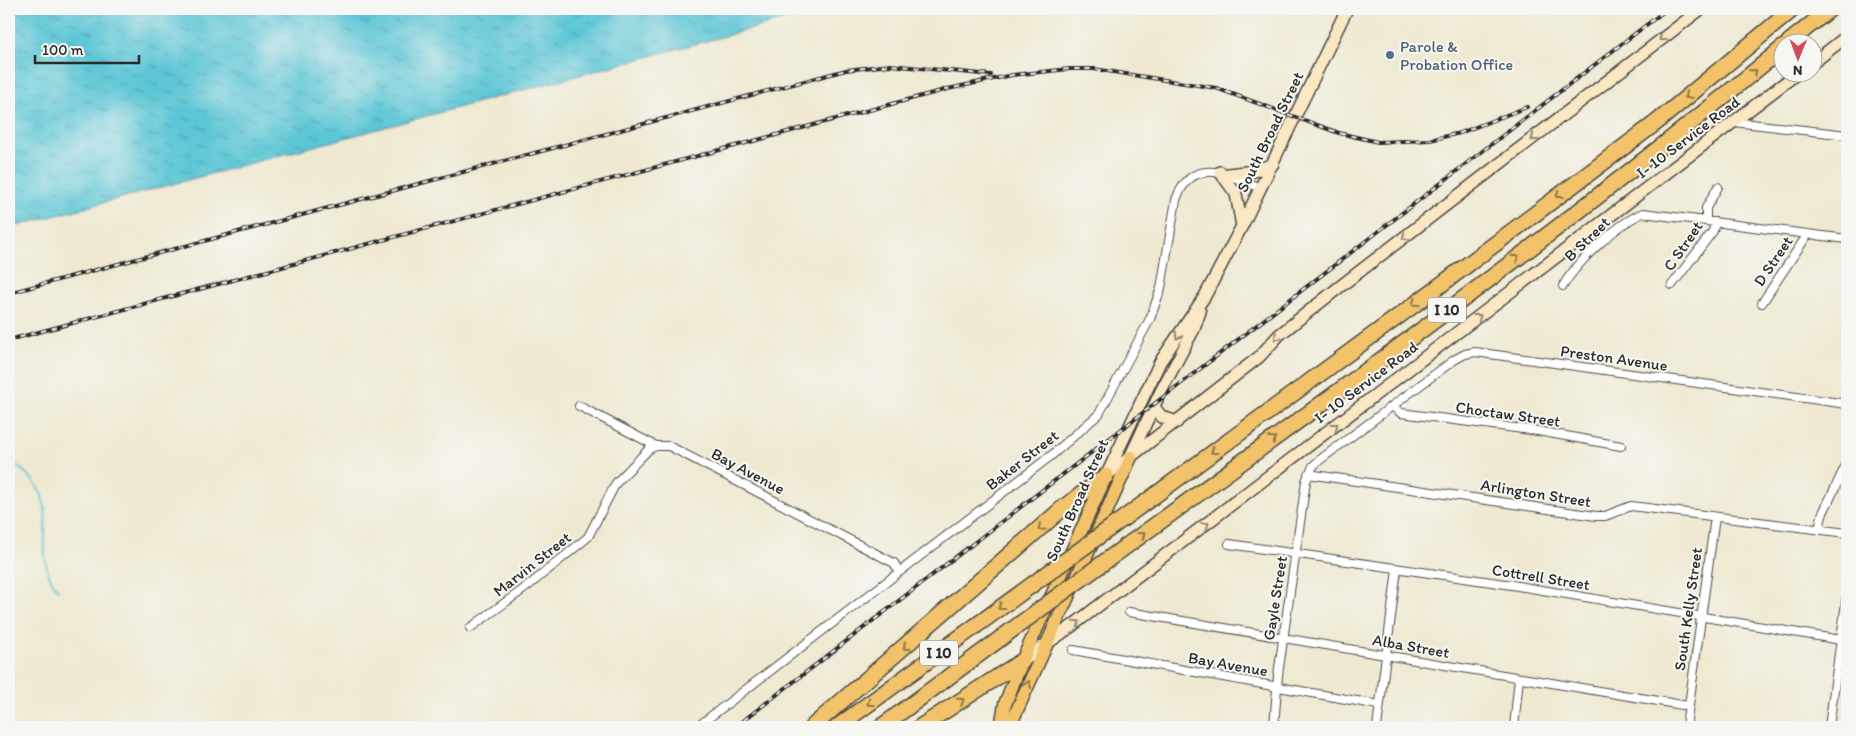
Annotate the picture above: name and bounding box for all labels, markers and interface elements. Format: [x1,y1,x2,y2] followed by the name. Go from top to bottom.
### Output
[35,32,139,64] scale bar
[1774,32,1824,82] north arrow
[1659,33,1668,41] one-way arrow
[1400,37,1513,74] place label: Parole & Probation Office
[42,41,84,59] text: 100 m
[1384,49,1396,61] marker: Parole & Probation Office
[1793,62,1803,79] text: N
[1233,69,1307,195] street label: South Broad Street
[1748,69,1757,77] one-way arrow
[1685,90,1694,98] one-way arrow
[1633,92,1744,182] street label: I- 10 Service Road
[1531,132,1540,140] one-way arrow
[1555,189,1565,198] one-way arrow
[1560,213,1614,265] street label: B Street
[1659,217,1707,275] street label: C Street
[1401,231,1411,240] one-way arrow
[1749,232,1797,290] street label: D Street
[1510,255,1520,264] one-way arrow
[1411,297,1421,306] one-way arrow
[1428,298,1466,322] road number: I 10
[1472,314,1482,323] one-way arrow
[1175,330,1184,340] one-way arrow
[1274,331,1283,340] one-way arrow
[1311,337,1422,427] street label: I- 10 Service Road
[1559,341,1669,375] street label: Preston Avenue
[1454,397,1562,431] street label: Choctaw Street
[1329,423,1339,432] one-way arrow
[982,426,1062,494] street label: Baker Street
[1042,436,1112,564] street label: South Broad Street
[1267,436,1277,445] one-way arrow
[708,444,788,498] street label: Bay Avenue
[1211,446,1220,454] one-way arrow
[1479,475,1593,511] street label: Arlington Street
[1038,522,1047,531] one-way arrow
[1200,522,1209,530] one-way arrow
[489,528,575,600] street label: Marvin Street
[1136,532,1146,541] one-way arrow
[1670,546,1706,672] street label: South Kelly Street
[1259,554,1291,642] street label: Gayle Street
[1491,560,1591,594] street label: Cottrell Street
[998,602,1007,610] one-way arrow
[1071,620,1081,629] one-way arrow
[1371,630,1451,662] street label: Alba Street
[920,640,958,666] road number: I 10
[902,641,911,650] one-way arrow
[1187,648,1269,680] street label: Bay Avenue
[1022,680,1032,689] one-way arrow
[866,697,876,706] one-way arrow
[956,698,965,707] one-way arrow

